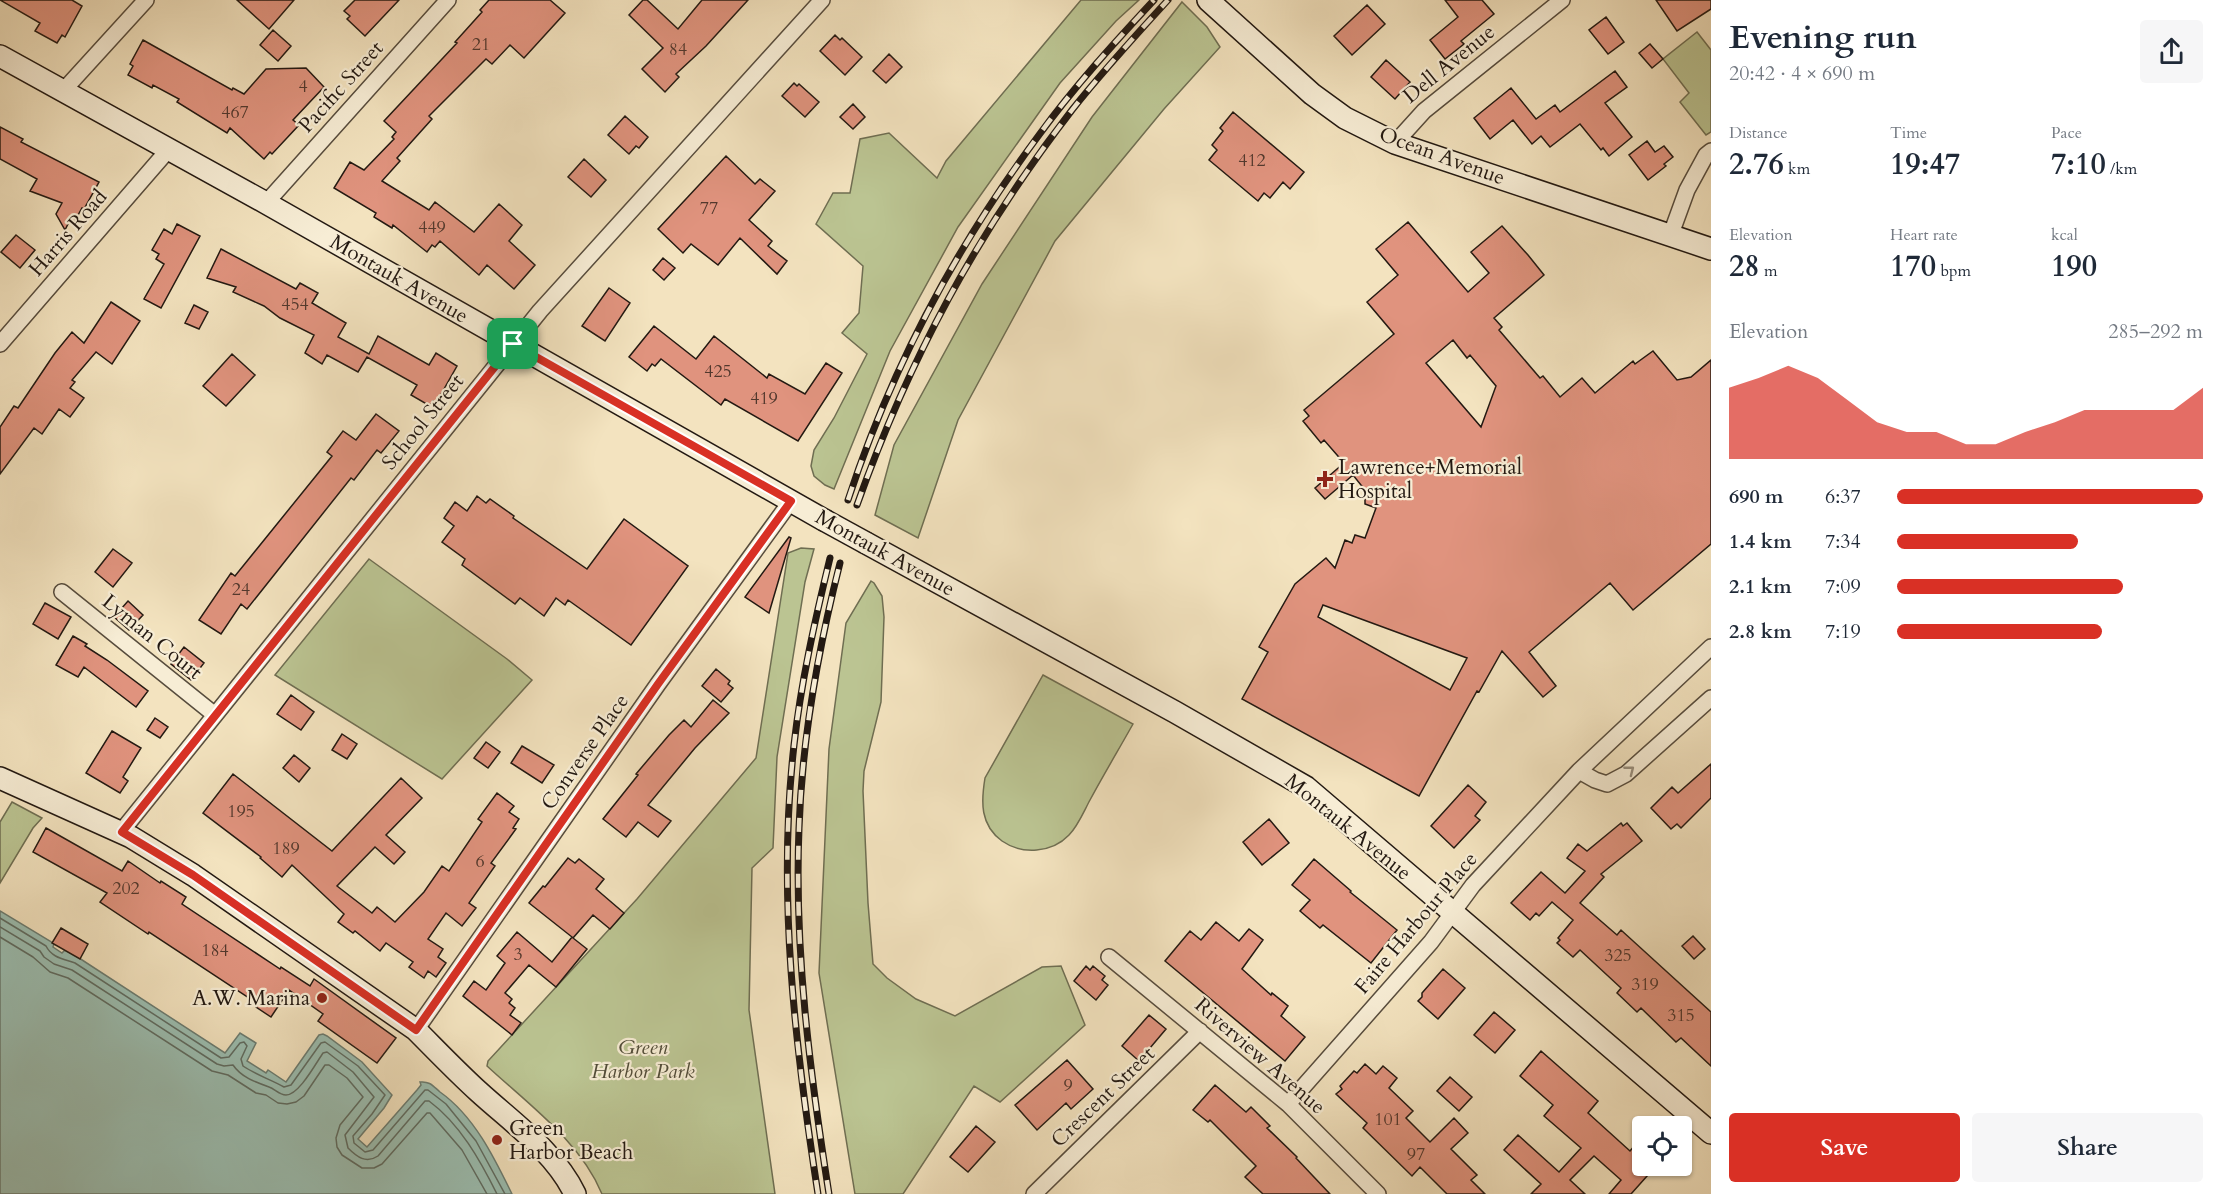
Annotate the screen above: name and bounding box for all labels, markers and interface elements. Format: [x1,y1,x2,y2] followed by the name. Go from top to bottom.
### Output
[1729,15,1917,60] text: Evening run
[1397,18,1501,110] street label: Dell Avenue
[2140,20,2203,83] button: share
[472,32,490,57] house number: 21
[292,34,390,139] street label: Pacific Street
[669,37,687,62] house number: 84
[1729,60,1875,87] text: 20:42 · 4 × 690 m
[298,74,308,99] house number: 4
[221,100,249,125] house number: 467
[1375,120,1509,192] street label: Ocean Avenue
[1729,122,1787,144] text: Distance
[1890,122,1927,144] text: Time
[2051,122,2082,144] text: Pace
[1729,144,1784,185] text: 2.76
[1890,144,1960,185] text: 19:47
[2051,144,2106,185] text: 7:10
[1238,148,1266,173] house number: 412
[1784,158,1810,180] text: km
[2106,158,2137,180] text: /km
[22,183,114,283] street label: Harris Road
[700,196,718,221] house number: 77
[418,215,446,240] house number: 449
[1729,224,1793,246] text: Elevation
[1890,224,1958,246] text: Heart rate
[2051,224,2078,246] text: kcal
[325,228,473,330] street label: Montauk Avenue
[1729,246,1760,287] text: 28
[1890,246,1936,287] text: 170
[2051,246,2097,287] text: 190
[1760,260,1778,282] text: m
[1936,260,1971,282] text: bpm
[281,292,309,317] house number: 454
[487,318,538,369] pin
[1729,318,1808,345] text: Elevation
[2108,318,2203,345] text: 285–292 m
[496,327,529,360] icon: arrive
[704,359,732,384] house number: 425
[375,368,471,476] street label: School Street
[750,386,778,411] house number: 419
[1338,453,1522,506] place label: Lawrence+Memorial Hospital
[1316,470,1334,488] marker: Lawrence+Memorial Hospital
[1729,483,1784,510] text: 690 m
[1825,483,1861,510] text: 6:37
[810,503,960,603] street label: Montauk Avenue
[1729,528,1792,555] text: 1.4 km
[1825,528,1861,555] text: 7:34
[1729,573,1792,600] text: 2.1 km
[1825,573,1861,600] text: 7:09
[232,577,250,602] house number: 24
[96,588,209,687] street label: Lyman Court
[1729,618,1792,645] text: 2.8 km
[1825,618,1861,645] text: 7:19
[534,688,636,816] street label: Converse Place
[1623,766,1634,777] one-way arrow
[1279,767,1417,887] street label: Montauk Avenue
[227,799,255,824] house number: 195
[272,836,300,861] house number: 189
[1348,846,1484,1000] street label: Faire Harbour Place
[475,849,485,874] house number: 6
[112,876,140,901] house number: 202
[201,938,229,963] house number: 184
[513,942,523,967] house number: 3
[1604,943,1632,968] house number: 325
[1631,972,1659,997] house number: 319
[192,984,310,1013] place label: A.W. Marina
[315,991,329,1005] marker: A.W. Marina
[1188,991,1332,1121] street label: Riverview Avenue
[1667,1003,1695,1028] house number: 315
[591,1033,695,1086] park label: Green Harbor Park
[1045,1040,1162,1154] street label: Crescent Street
[1063,1073,1073,1098] house number: 9
[1374,1107,1402,1132] house number: 101
[1729,1113,1960,1182] button: Save
[1972,1113,2203,1182] button: Share
[509,1114,634,1167] place label: Green Harbor Beach
[1632,1116,1692,1176] map controls
[1632,1116,1692,1176] button: locate
[490,1133,504,1147] marker: Green Harbor Beach
[1407,1142,1425,1167] house number: 97

